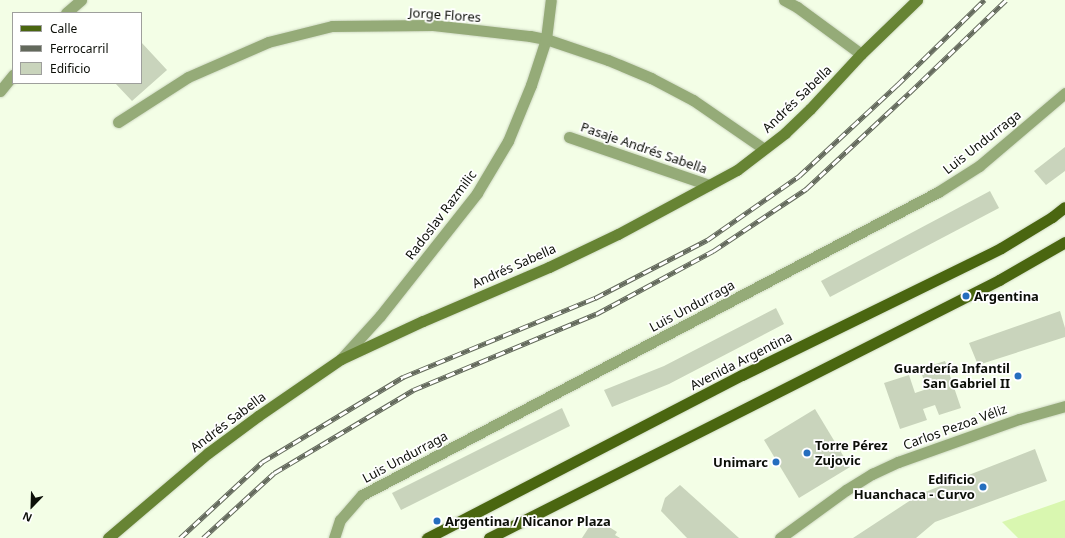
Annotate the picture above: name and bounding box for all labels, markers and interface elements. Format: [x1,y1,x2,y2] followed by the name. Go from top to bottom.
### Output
[409,5,481,25] street label: Jorge Flores
[12,12,142,84] legend
[50,20,77,37] text: Calle
[50,40,109,57] text: Ferrocarril
[50,60,91,77] text: Edificio
[759,62,835,136] street label: Andrés Sabella
[940,107,1024,177] street label: Luis Undurraga
[579,119,709,177] street label: Pasaje Andrés Sabella
[402,167,480,263] street label: Radoslav Razmilic
[470,241,558,291] street label: Andrés Sabella
[647,277,737,335] street label: Luis Undurraga
[974,288,1039,304] place label: Argentina
[961,291,971,301] marker: Argentina
[687,328,795,394] street label: Avenida Argentina
[894,361,1010,392] place label: Guardería Infantil San Gabriel II
[1013,371,1023,381] marker: Guardería Infantil San Gabriel II
[187,389,269,455] street label: Andrés Sabella
[901,401,1009,453] street label: Carlos Pezoa Véliz
[360,428,450,486] street label: Luis Undurraga
[815,438,888,469] place label: Torre Pérez Zujovic
[802,448,812,458] marker: Torre Pérez Zujovic
[713,454,768,470] place label: Unimarc
[771,457,781,467] marker: Unimarc
[854,472,975,503] place label: Edificio Huanchaca - Curvo
[978,482,988,492] marker: Edificio Huanchaca - Curvo
[12,486,52,526] north arrow
[20,509,34,526] text: N
[445,513,611,529] place label: Argentina / Nicanor Plaza
[432,516,442,526] marker: Argentina / Nicanor Plaza

